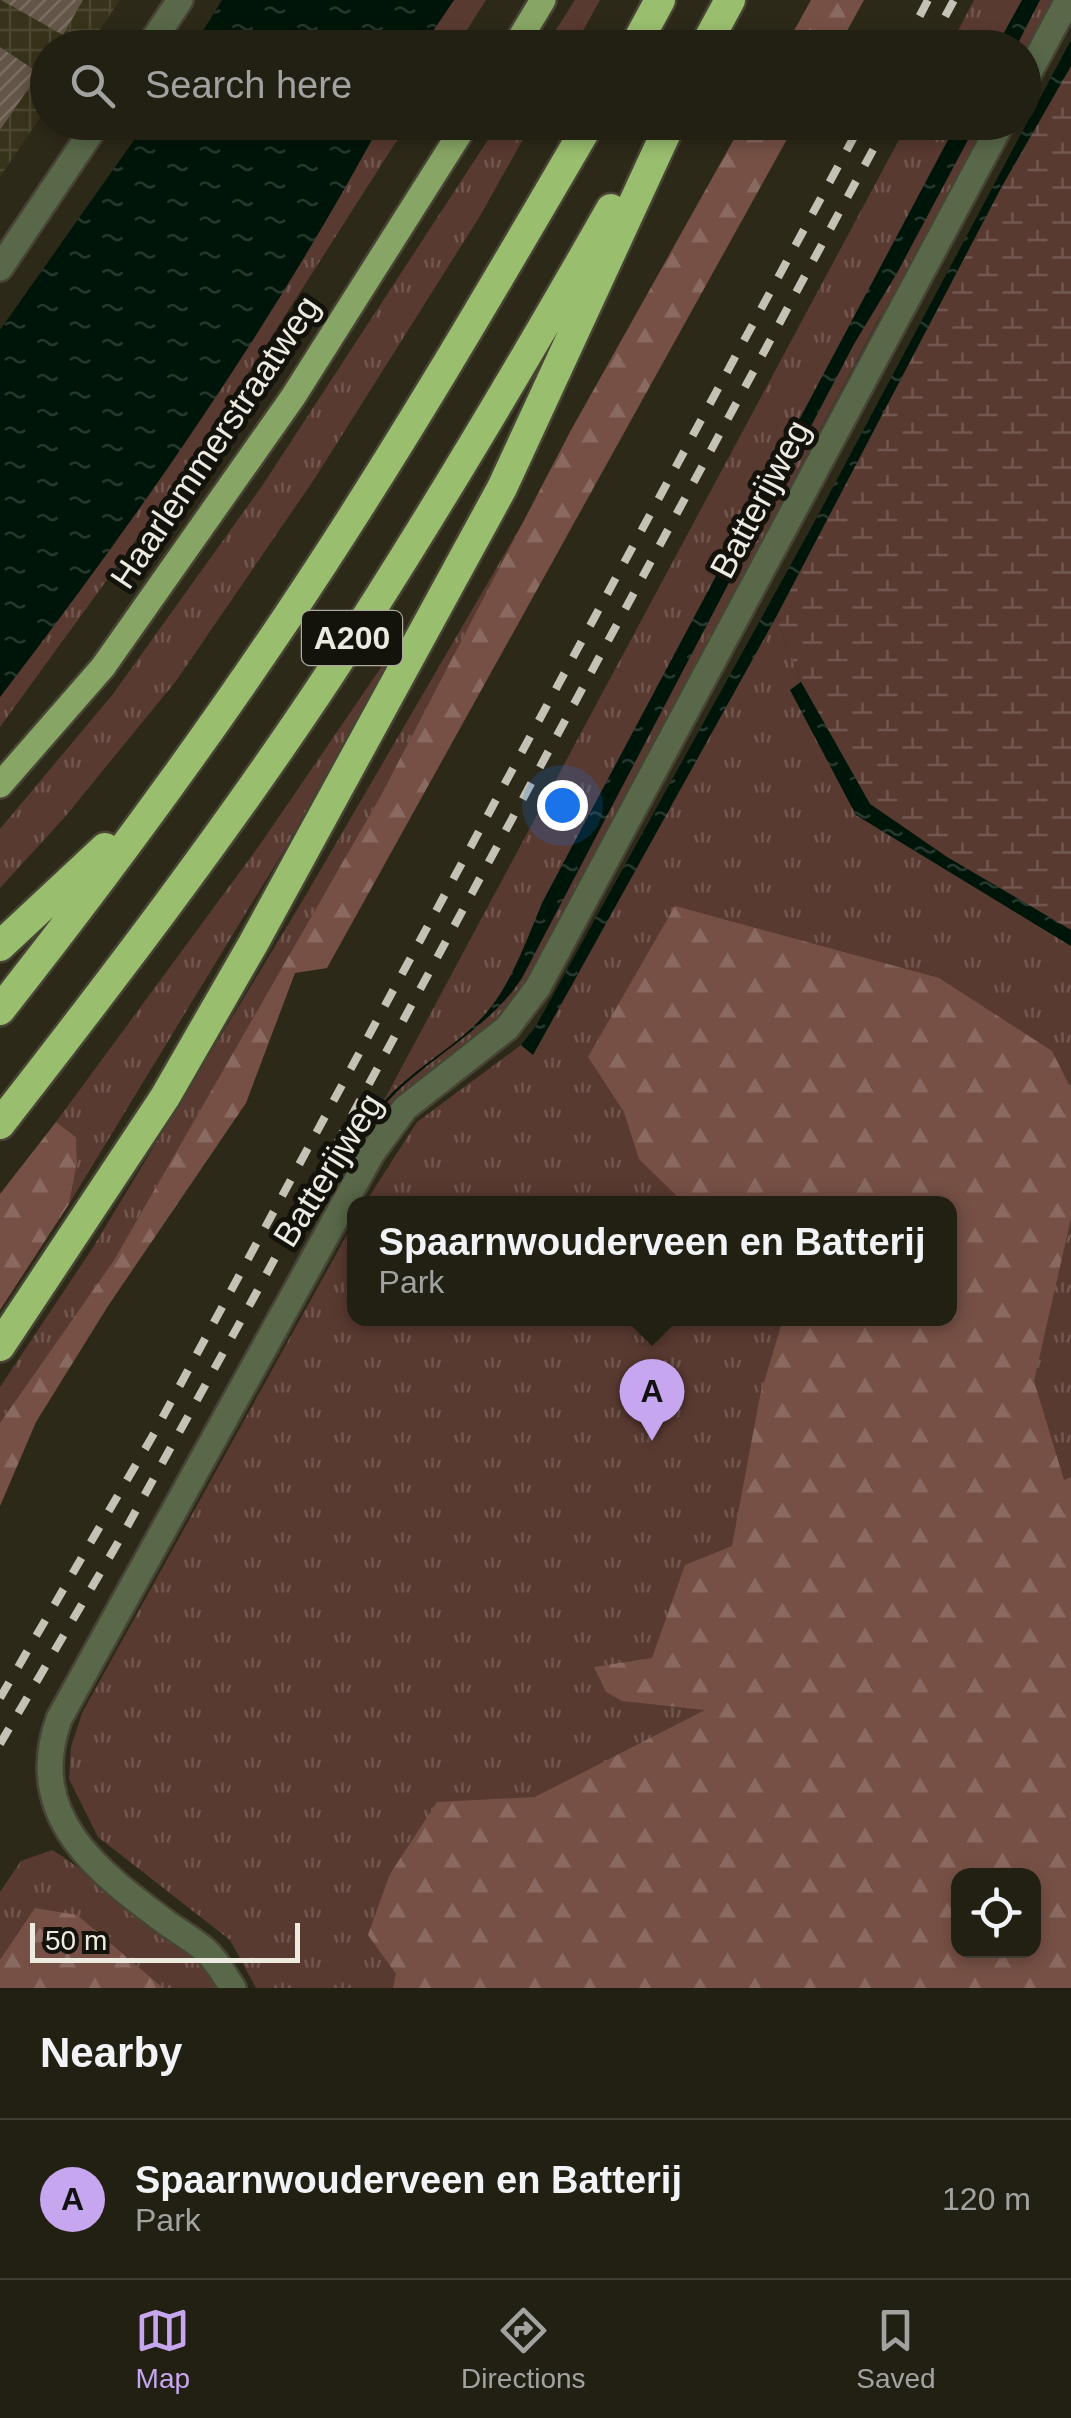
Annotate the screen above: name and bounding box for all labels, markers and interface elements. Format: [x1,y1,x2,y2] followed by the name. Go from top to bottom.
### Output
[30,30,1041,140] search box
[65,58,120,113] icon: search
[145,64,352,106] text: Search here
[102,288,327,595] street label: Haarlemmerstraatweg
[702,413,817,584] street label: Batterijweg
[302,611,402,665] road number: A200
[537,780,588,831] your location
[265,1086,390,1253] street label: Batterijweg
[347,1196,957,1326] popup
[379,1221,925,1263] text: Spaarnwouderveen en Batterij
[379,1264,444,1300] text: Park
[620,1358,684,1441] pin: A
[951,1868,1041,1958] map controls
[951,1868,1041,1958] button: locate
[30,1918,300,1962] scale bar
[45,1925,107,1956] text: 50 m
[40,2029,182,2076] text: Nearby
[135,2159,682,2201] text: Spaarnwouderveen en Batterij
[61,2181,84,2217] text: A
[942,2181,1031,2217] text: 120 m
[135,2202,201,2238] text: Park
[135,2303,190,2395] tab: Map
[461,2303,586,2395] tab: Directions
[856,2303,936,2395] tab: Saved

